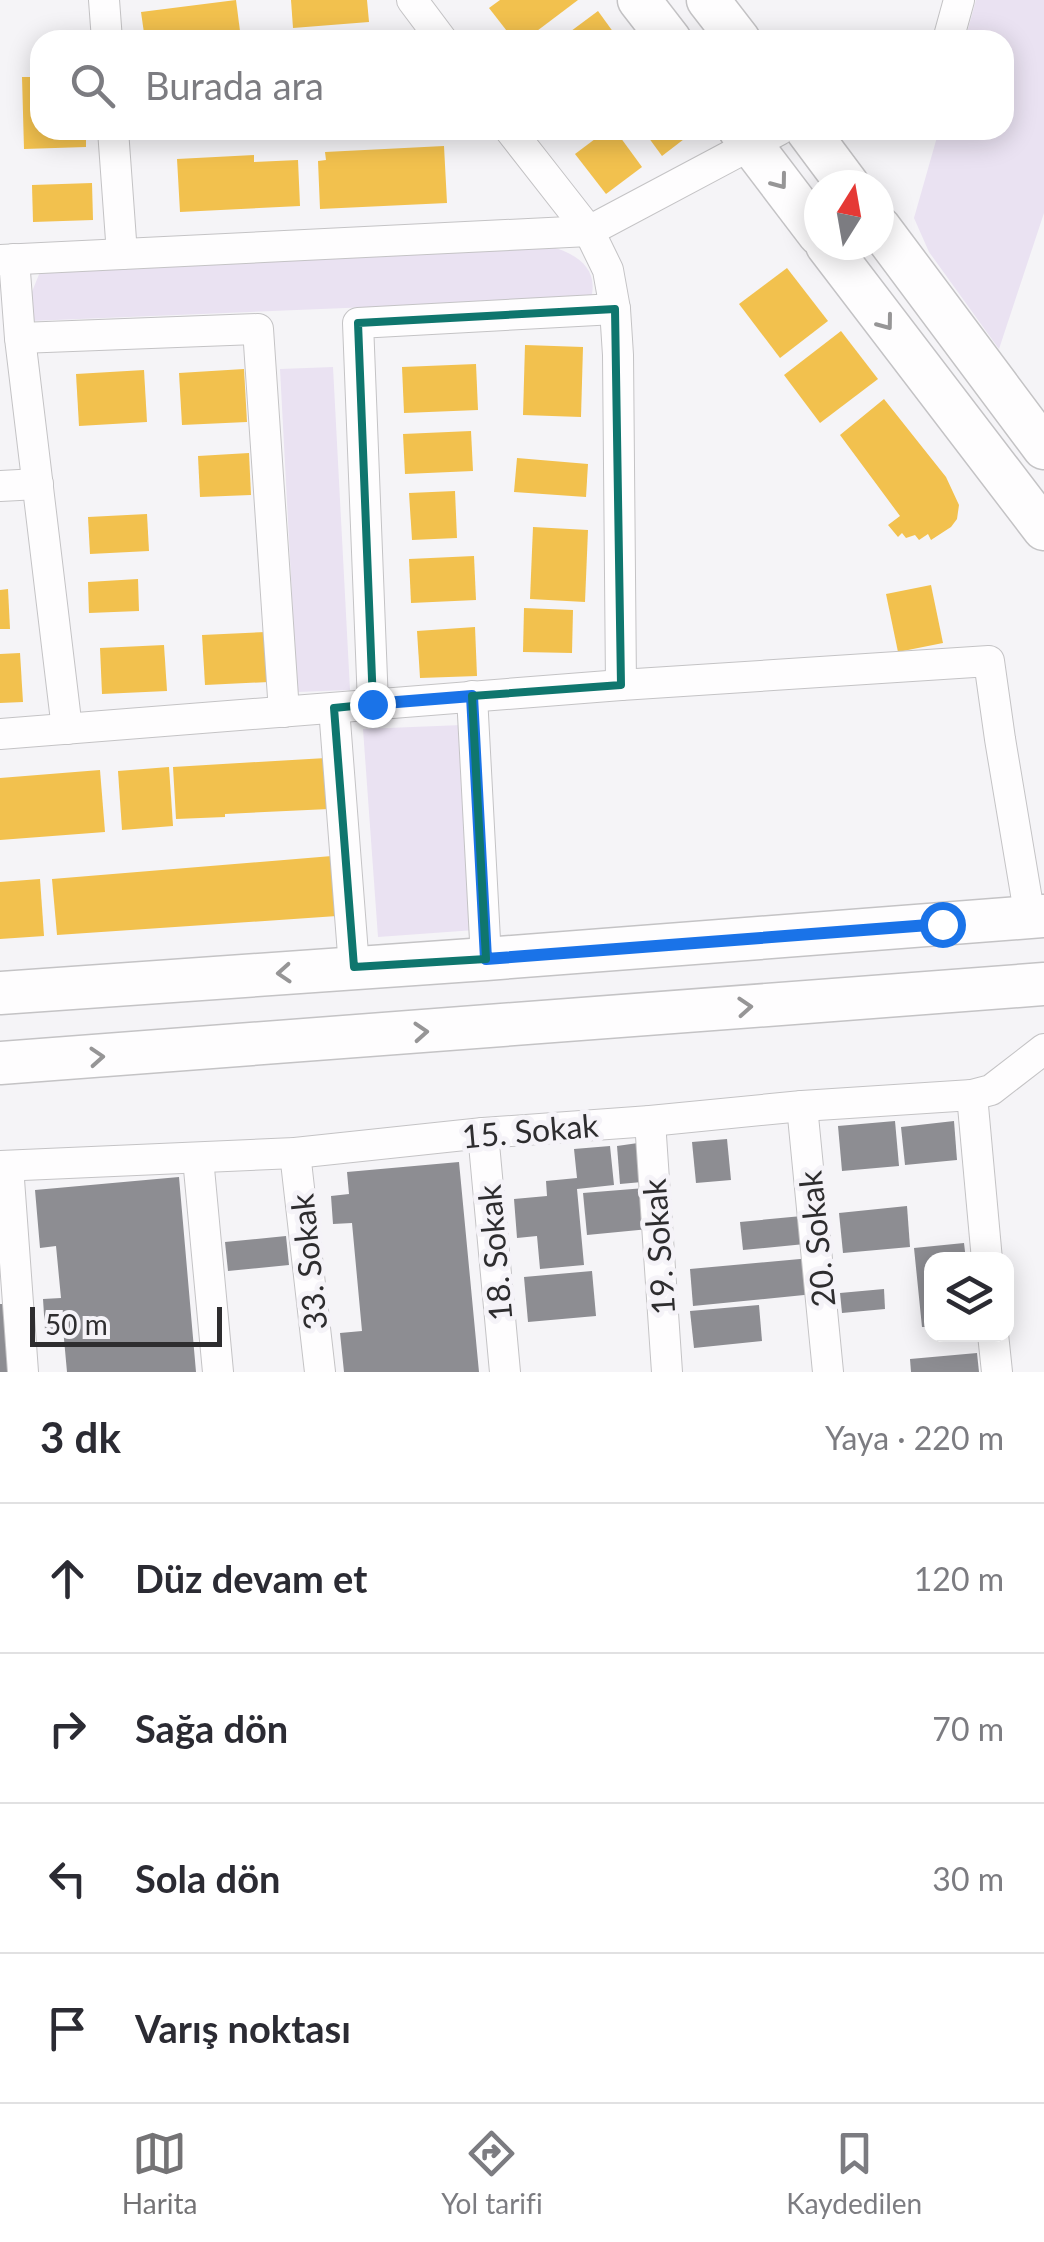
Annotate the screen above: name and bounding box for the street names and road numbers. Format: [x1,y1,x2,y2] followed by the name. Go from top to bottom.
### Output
[460,1105,601,1155] street label: 15. Sokak
[789,1168,843,1309] street label: 20. Sokak
[634,1177,682,1317] street label: 19. Sokak
[469,1182,519,1323] street label: 18. Sokak
[281,1191,335,1332] street label: 33. Sokak

